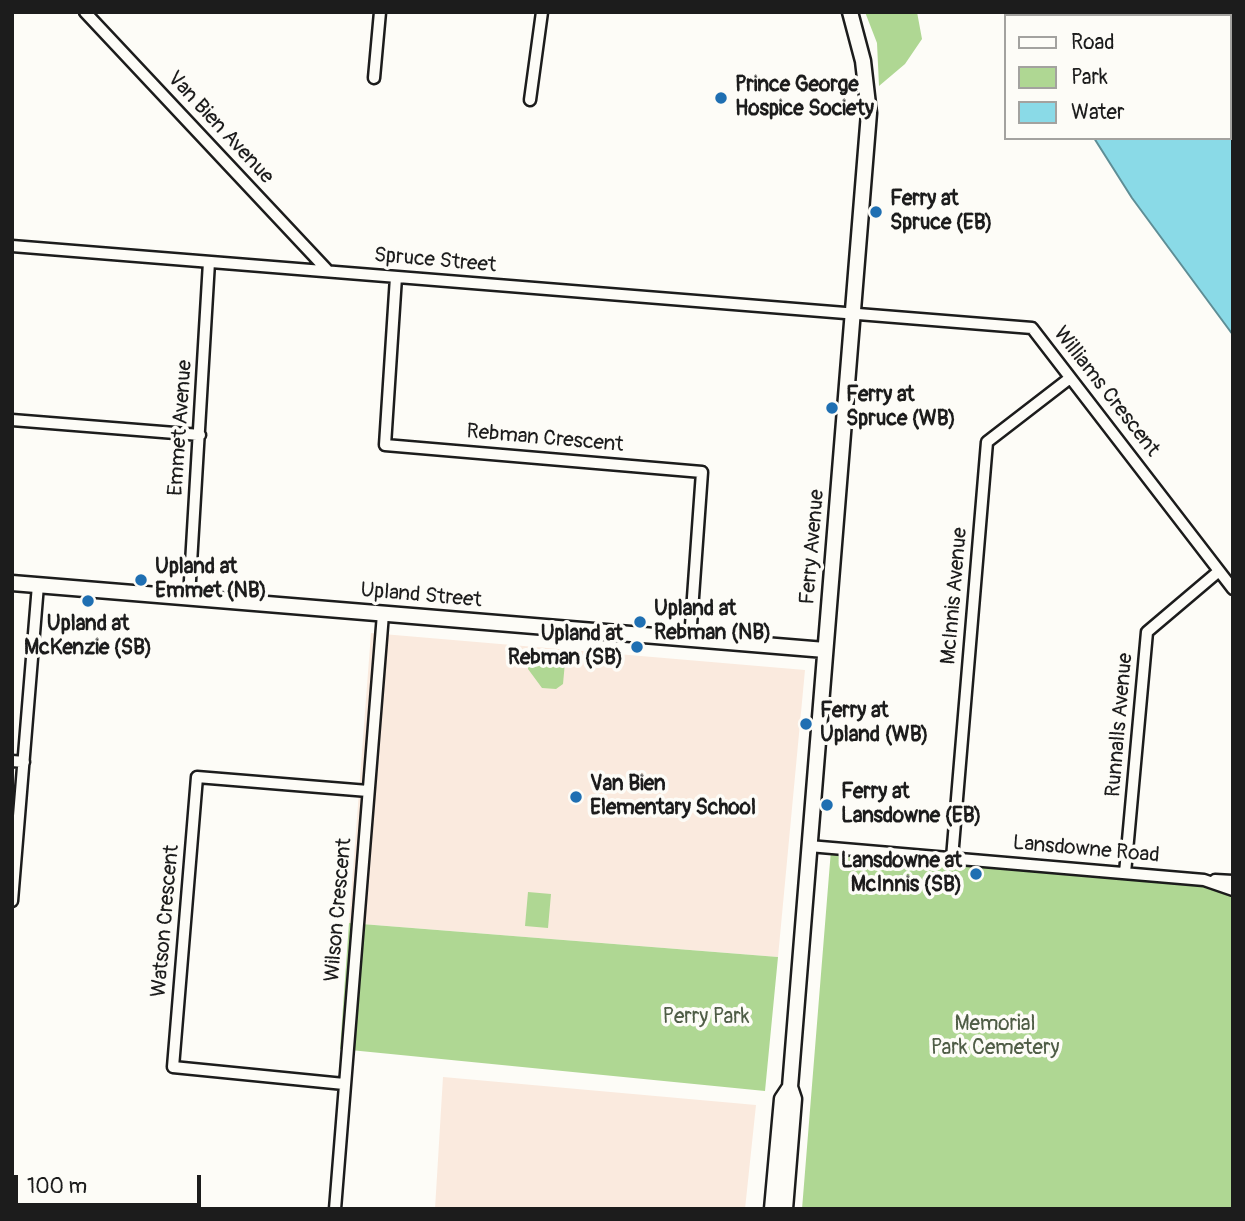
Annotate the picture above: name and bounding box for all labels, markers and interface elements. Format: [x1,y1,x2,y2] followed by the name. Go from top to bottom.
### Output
[1004,14,1231,140] legend
[1071,29,1115,56] text: Road
[1071,64,1108,91] text: Park
[161,66,279,190] street label: Van Bien Avenue
[735,73,874,123] place label: Prince George Hospice Society
[713,90,729,106] marker: Prince George Hospice Society
[1071,99,1124,126] text: Water
[890,187,993,237] place label: Ferry at Spruce (EB)
[868,204,884,220] marker: Ferry at Spruce (EB)
[373,243,497,279] street label: Spruce Street
[1047,322,1165,462] street label: Williams Crescent
[164,359,198,497] street label: Emmet Avenue
[846,383,956,433] place label: Ferry at Spruce (WB)
[824,400,840,416] marker: Ferry at Spruce (WB)
[465,420,625,458] street label: Rebman Crescent
[795,488,831,606] street label: Ferry Avenue
[936,526,974,666] street label: McInnis Avenue
[155,555,267,605] place label: Upland at Emmet (NB)
[133,572,149,588] marker: Upland at Emmet (NB)
[359,578,483,614] street label: Upland Street
[80,593,96,609] marker: Upland at McKenzie (SB)
[654,597,771,647] place label: Upland at Rebman (NB)
[24,612,152,662] place label: Upland at McKenzie (SB)
[632,614,648,630] marker: Upland at Rebman (NB)
[508,622,623,672] place label: Upland at Rebman (SB)
[629,639,645,655] marker: Upland at Rebman (SB)
[1101,652,1139,798] street label: Runnalls Avenue
[820,699,929,749] place label: Ferry at Upland (WB)
[798,716,814,732] marker: Ferry at Upland (WB)
[590,772,756,822] place label: Van Bien Elementary School
[841,780,982,830] place label: Ferry at Lansdowne (EB)
[568,789,584,805] marker: Van Bien Elementary School
[819,797,835,813] marker: Ferry at Lansdowne (EB)
[1012,831,1160,869] street label: Lansdowne Road
[320,837,358,983] street label: Wilson Crescent
[147,844,185,998] street label: Watson Crescent
[841,849,962,899] place label: Lansdowne at McInnis (SB)
[968,866,984,882] marker: Lansdowne at McInnis (SB)
[662,1005,750,1031] park label: Perry Park
[931,1012,1059,1062] park label: Memorial Park Cemetery
[18,1162,205,1206] scale bar
[27,1173,87,1200] text: 100 m

